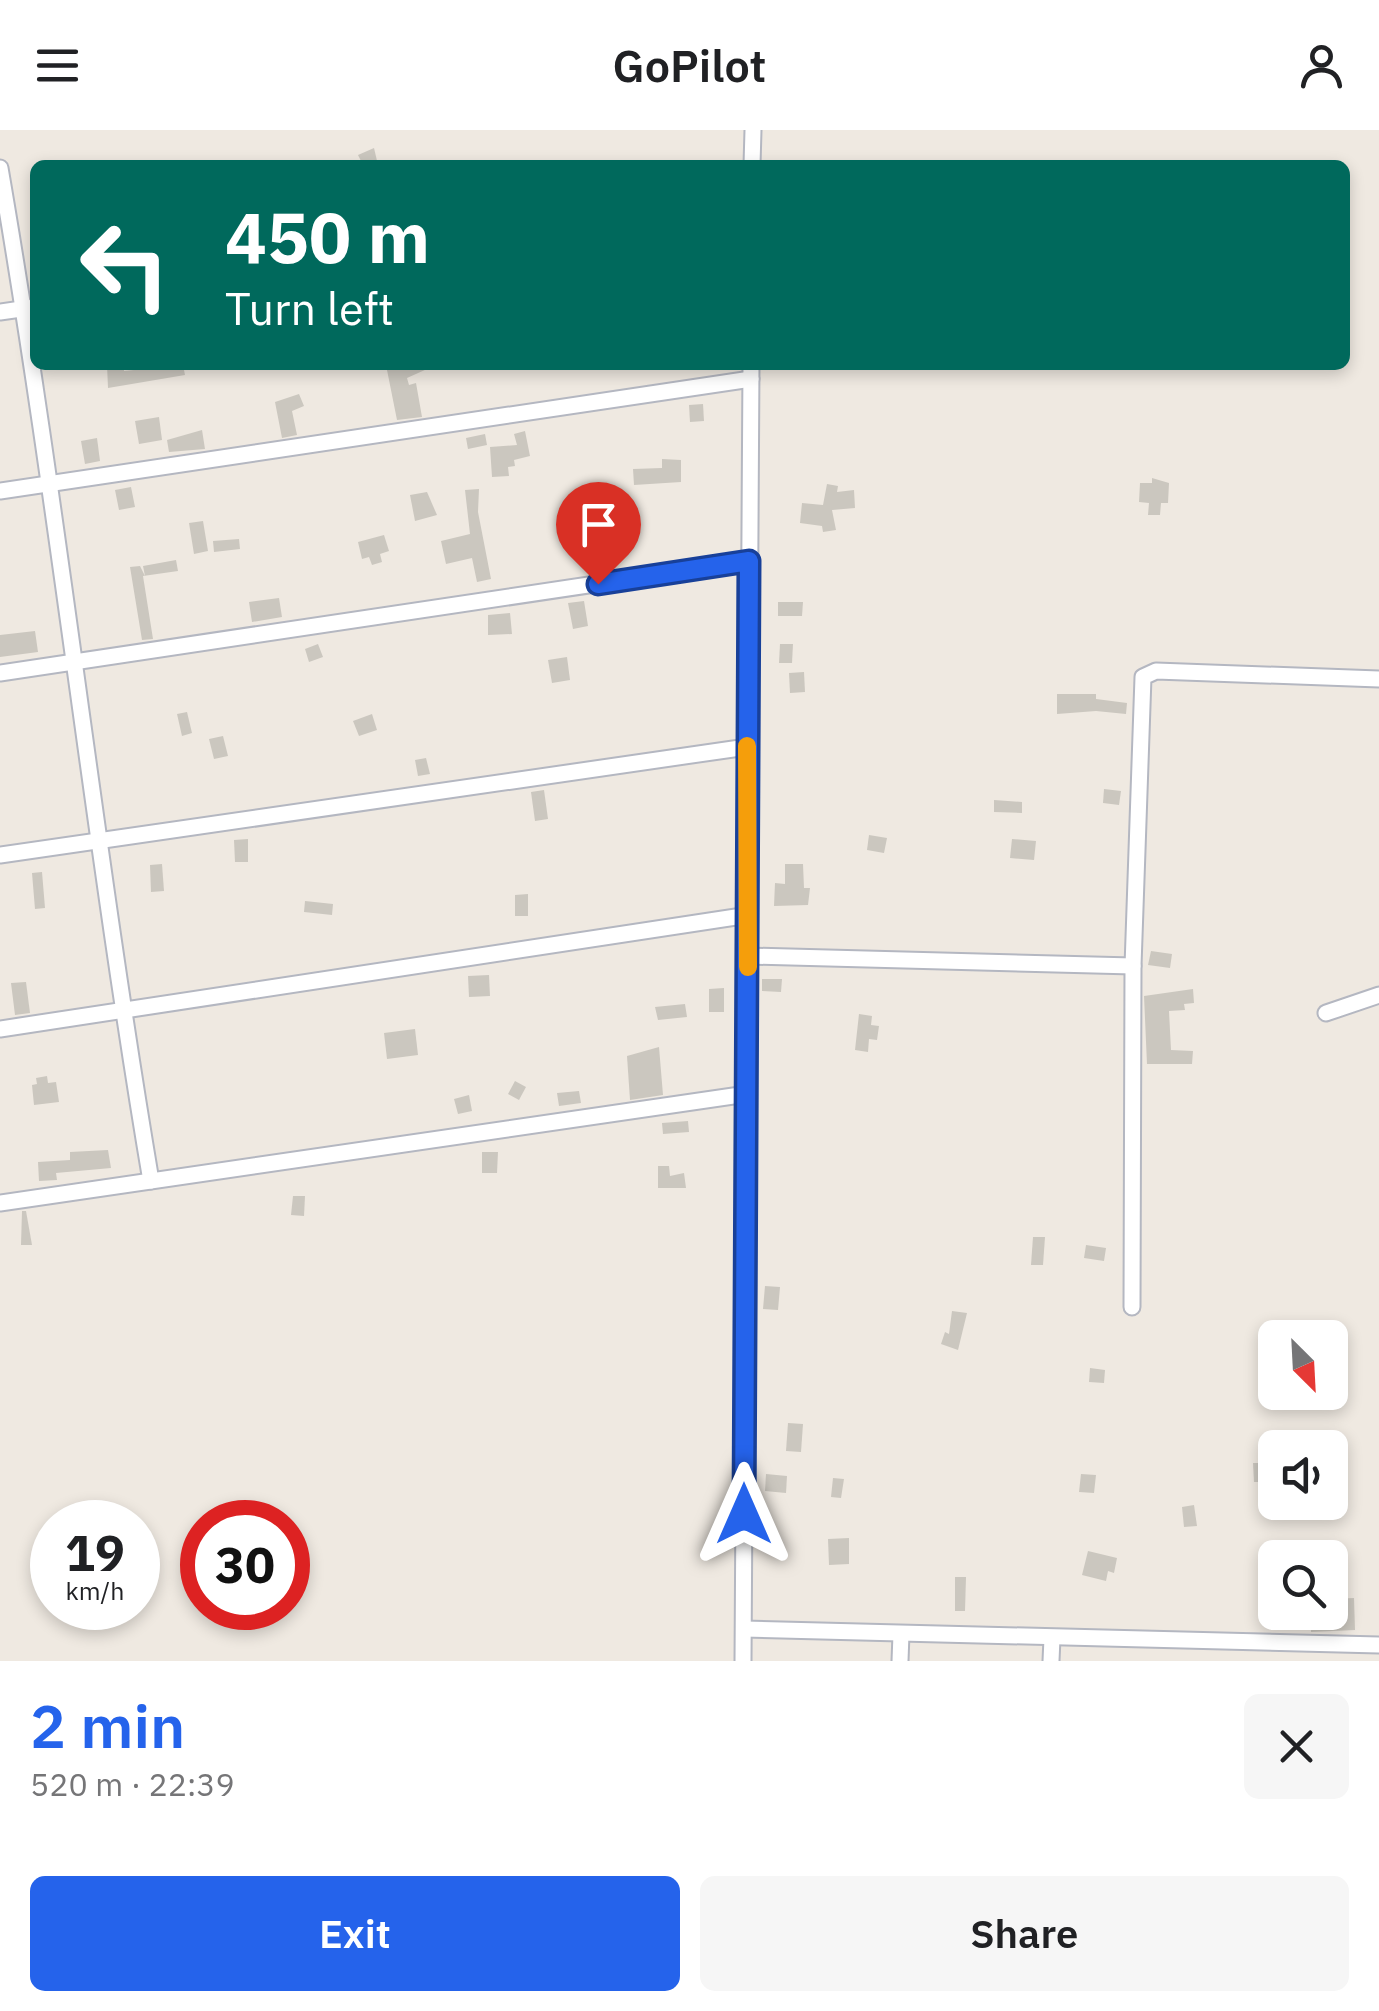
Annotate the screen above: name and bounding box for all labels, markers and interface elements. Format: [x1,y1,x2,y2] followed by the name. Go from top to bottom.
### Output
[613,36,766,94] text: GoPilot
[30,38,85,93] icon: menu
[1294,38,1349,93] icon: person
[225,191,430,282] text: 450 m
[60,200,190,330] icon: left
[225,279,394,337] text: Turn left
[556,482,641,585] pin
[571,497,626,552] icon: arrive
[1258,1320,1348,1410] north arrow
[1258,1320,1348,1630] map controls
[1258,1430,1348,1520] button: sound
[692,1462,796,1566] position arrow
[180,1500,310,1630] speed limit sign: 30
[65,1520,125,1585] text: 19
[1258,1540,1348,1630] button: search
[66,1574,124,1607] text: km/h
[30,1686,185,1765] text: 2 min
[1244,1694,1349,1799] button: close
[30,1763,235,1805] text: 520 m · 22:39
[30,1876,680,1991] button: Exit
[700,1876,1349,1991] button: Share

